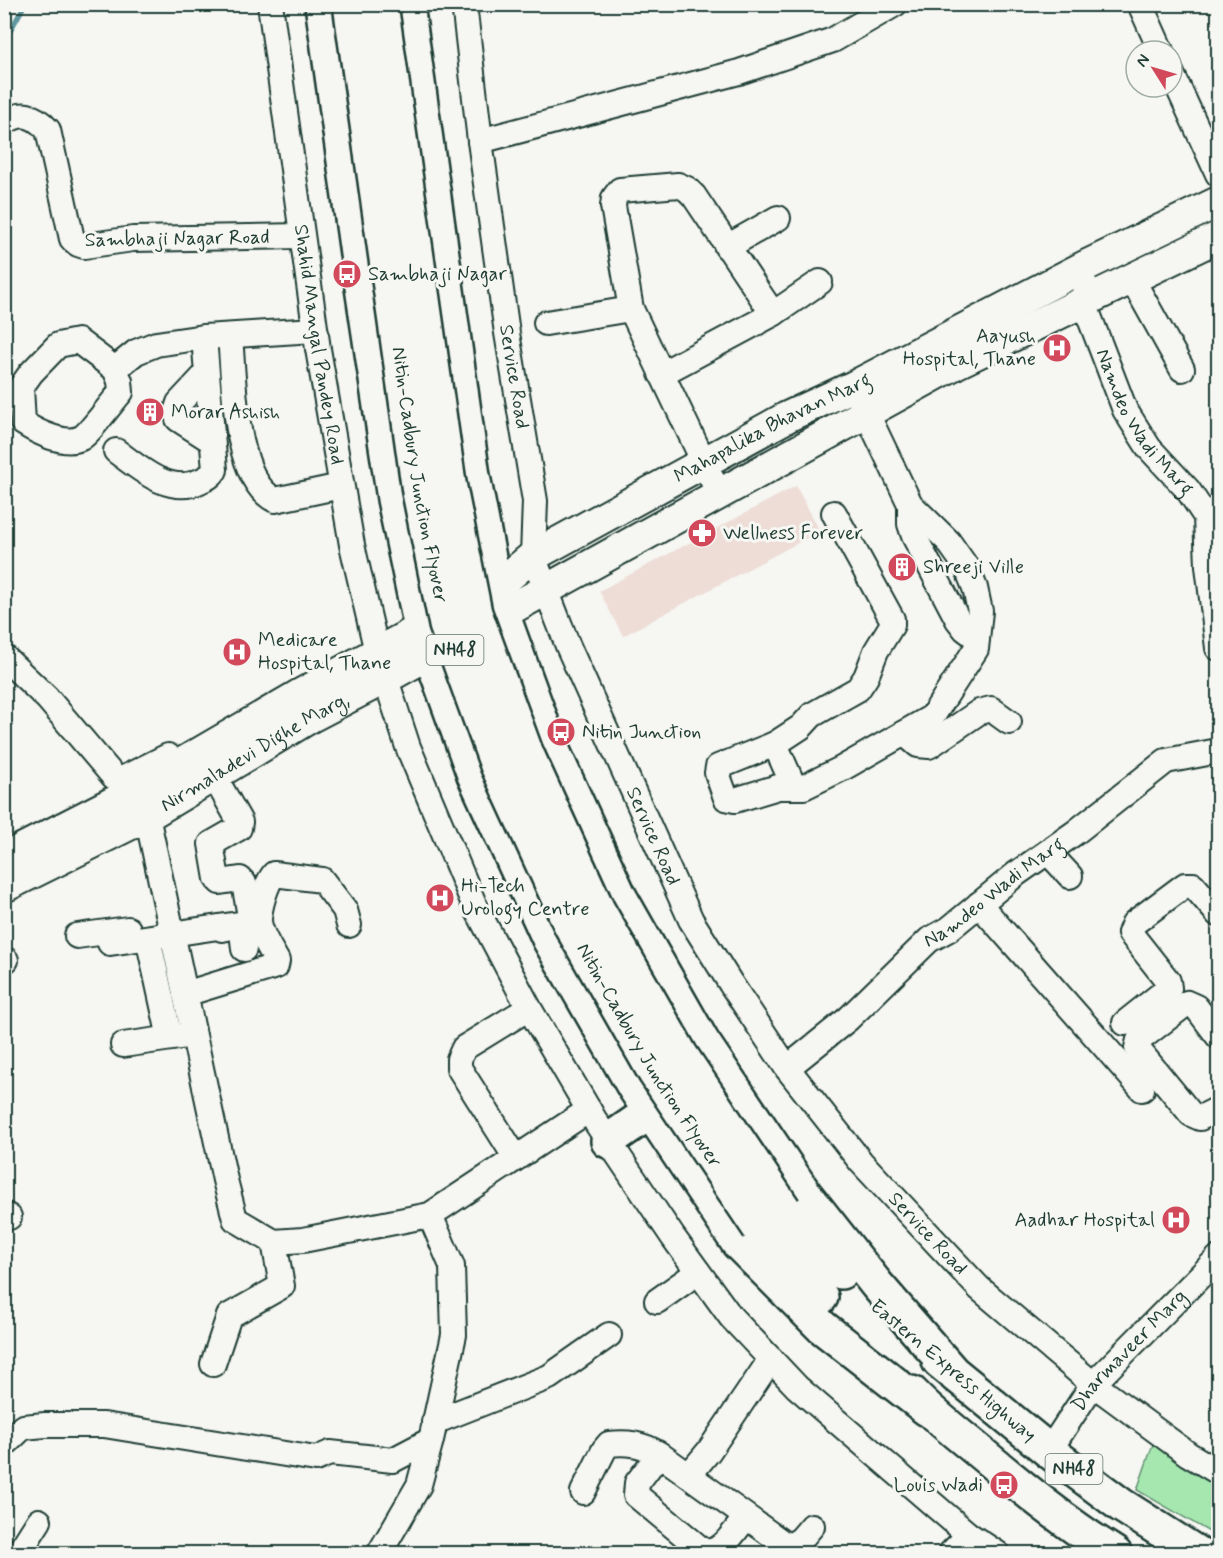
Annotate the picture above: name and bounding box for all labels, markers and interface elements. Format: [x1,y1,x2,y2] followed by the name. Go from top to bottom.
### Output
[1124,39,1184,99] north arrow
[1132,50,1155,71] text: N
[287,223,351,467] street label: Shahid Mangal Pandey Road
[84,224,270,254] street label: Sambhaji Nagar Road
[331,258,363,290] bus stop icon: Sambhaji Nagar
[368,261,507,288] place label: Sambhaji Nagar
[492,323,536,431] street label: Service Road
[903,323,1036,373] place label: Aayush Hospital, Thane
[1041,332,1073,364] hospital icon: Aayush Hospital, Thane
[385,345,455,605] street label: Nitin-Cadbury Junction Flyover
[1089,345,1200,503] street label: Namdeo Wadi Marg
[669,366,877,490] street label: Mahapalika Bhavan Marg
[134,396,166,428] building icon: Morar Ashish
[171,399,280,426] place label: Morar Ashish
[686,517,718,549] pharmacy icon: Wellness Forever
[723,520,863,547] place label: Wellness Forever
[886,551,918,583] building icon: Shreeji Ville
[923,554,1024,581] place label: Shreeji Ville
[258,627,391,677] place label: Medicare Hospital, Thane
[426,635,484,665] road number: NH48
[221,636,253,668] hospital icon: Medicare Hospital, Thane
[155,686,354,818] street label: Nirmaladevi Dighe Marg,
[545,716,577,748] bus stop icon: Nitin Junction
[582,719,701,746] place label: Nitin Junction
[619,782,687,890] street label: Service Road
[919,831,1071,954] street label: Namdeo Wadi Marg
[461,873,589,925] place label: Hi-Tech Urology Centre
[424,882,456,914] hospital icon: Hi-Tech Urology Centre
[570,938,728,1173] street label: Nitin-Cadbury Junction Flyover
[882,1186,974,1281] street label: Service Road
[1160,1204,1192,1236] hospital icon: Aadhar Hospital
[1014,1207,1155,1234] place label: Aadhar Hospital
[1065,1284,1194,1417] street label: Dharmaveer Marg
[864,1293,1042,1449] street label: Eastern Express Highway
[1046,1454,1102,1484] road number: NH48
[988,1469,1020,1501] bus stop icon: Louis Wadi
[894,1472,983,1499] place label: Louis Wadi

